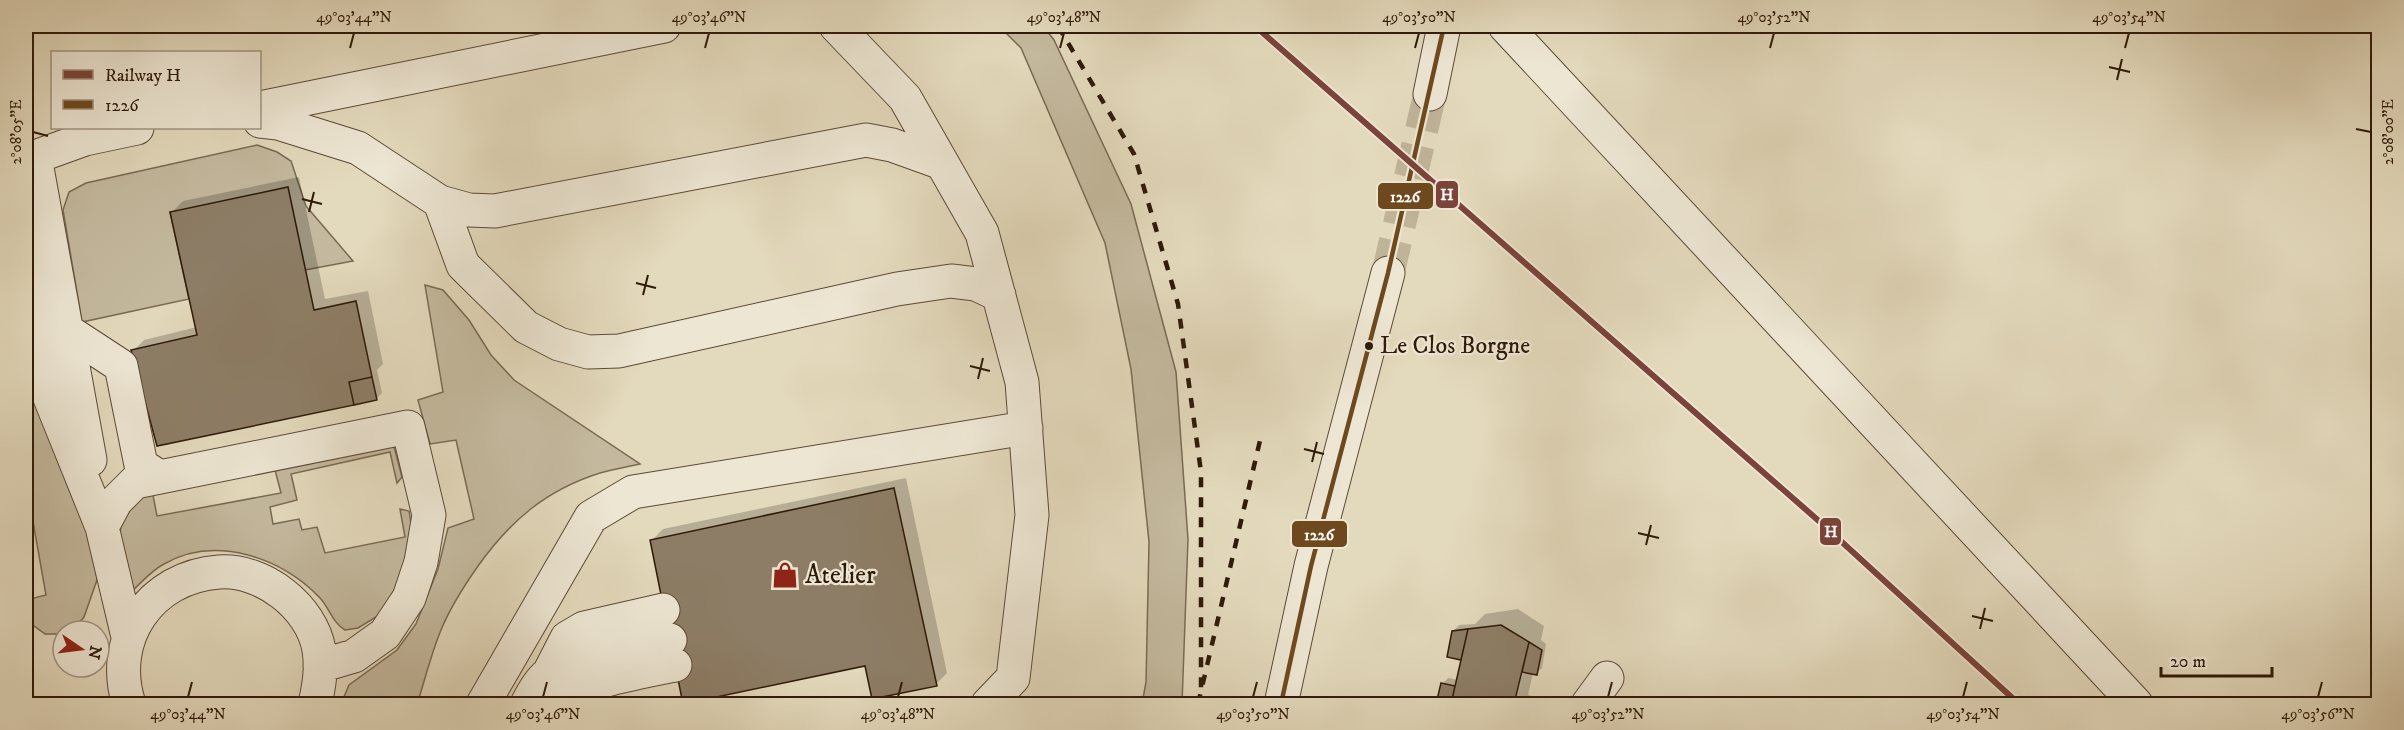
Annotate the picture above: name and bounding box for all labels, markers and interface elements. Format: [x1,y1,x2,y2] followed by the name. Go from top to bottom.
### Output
[316,8,392,27] text: 49°03'44"N
[672,8,746,27] text: 49°03'46"N
[1027,8,1101,27] text: 49°03'48"N
[1382,8,1456,27] text: 49°03'50"N
[1737,8,1811,27] text: 49°03'52"N
[2092,8,2166,27] text: 49°03'54"N
[51,51,261,129] legend
[105,65,181,87] text: Railway H
[105,95,139,117] text: 1226
[7,99,26,165] text: 2°08'05"E
[2379,99,2398,165] text: 2°08'00"E
[1435,180,1459,209] line badge: H
[1377,182,1434,210] line badge: 1226
[1440,185,1454,205] text: H
[1390,187,1422,207] text: 1226
[1380,331,1530,361] place label: Le Clos Borgne
[1363,340,1375,352] marker: Le Clos Borgne
[1819,517,1842,546] line badge: H
[1291,520,1348,548] line badge: 1226
[1824,522,1838,542] text: H
[1304,525,1336,545] text: 1226
[805,559,876,592] place label: Atelier
[770,560,800,590] shop icon: Atelier
[51,619,111,679] north arrow
[2161,640,2272,678] scale bar
[83,644,106,661] text: N
[2170,651,2206,673] text: 20 m
[150,705,226,724] text: 49°03'44"N
[506,705,580,724] text: 49°03'46"N
[861,705,935,724] text: 49°03'48"N
[1216,705,1290,724] text: 49°03'50"N
[1571,705,1645,724] text: 49°03'52"N
[1926,705,2000,724] text: 49°03'54"N
[2281,705,2355,724] text: 49°03'56"N

